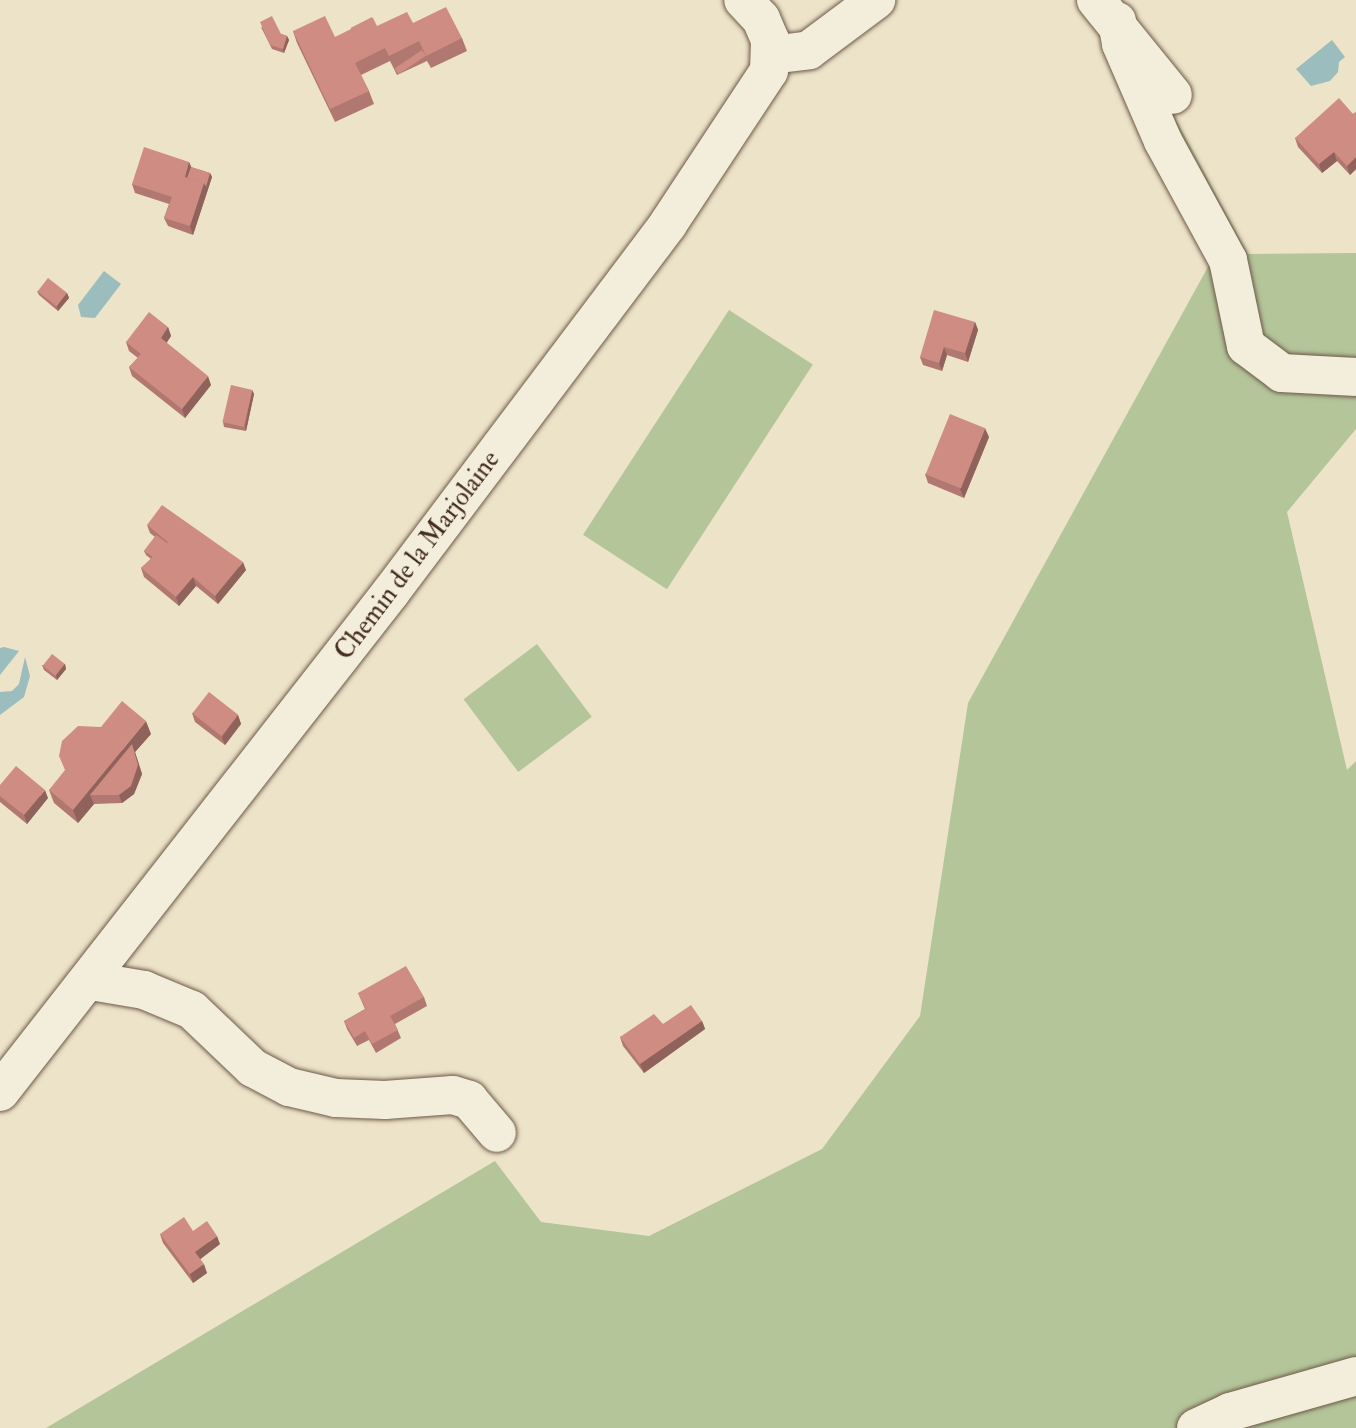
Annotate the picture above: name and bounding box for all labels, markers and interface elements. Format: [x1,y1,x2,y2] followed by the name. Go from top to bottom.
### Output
[329,445,507,667] street label: Chemin de la Marjolaine

